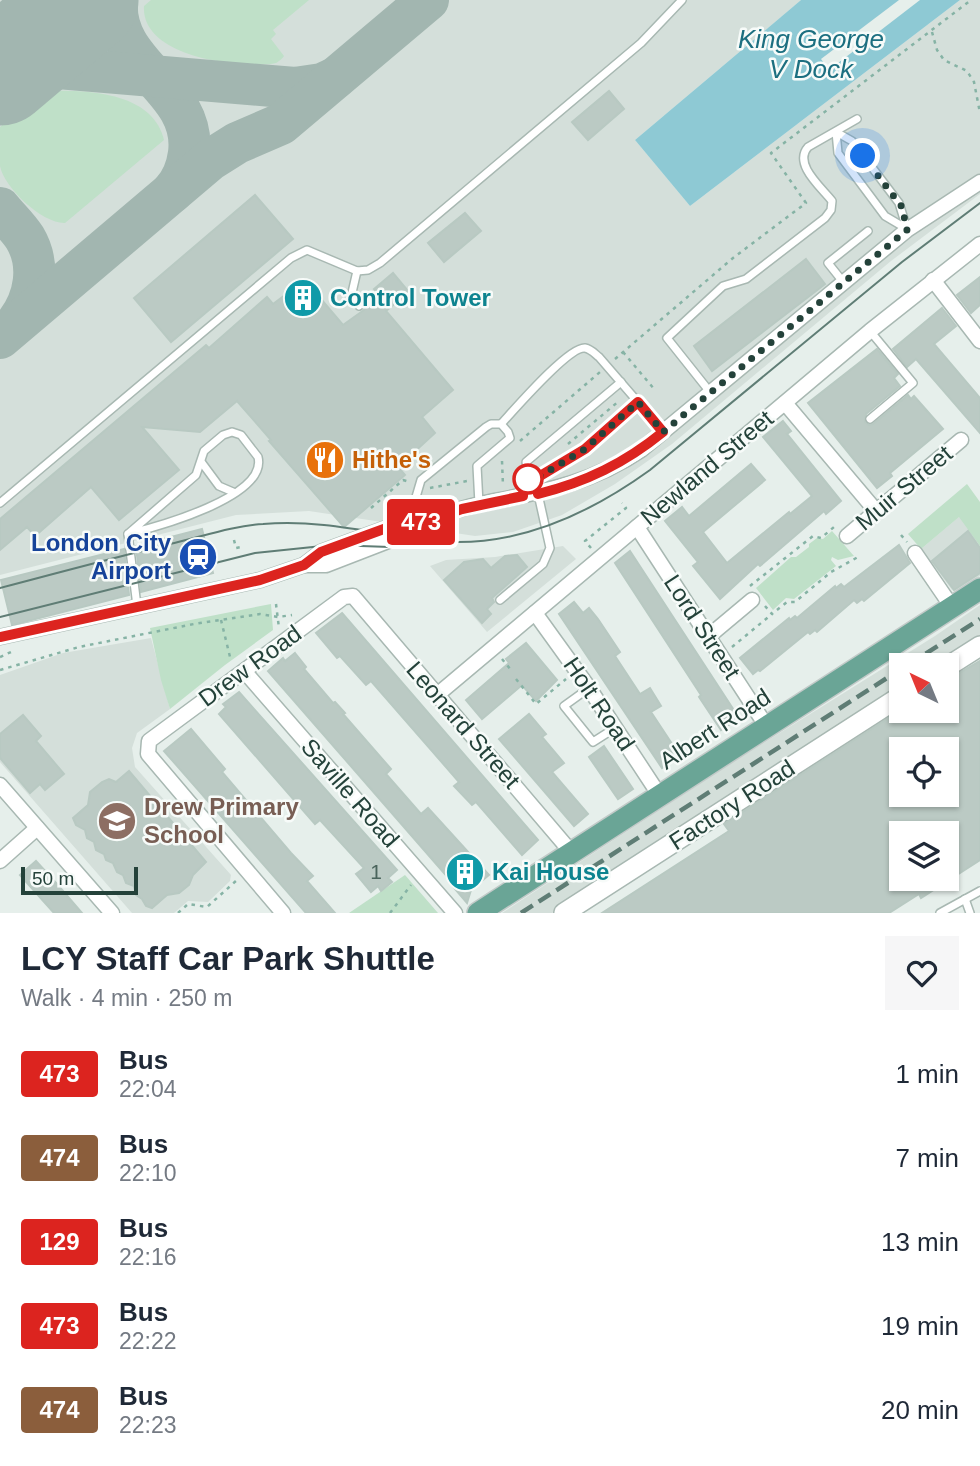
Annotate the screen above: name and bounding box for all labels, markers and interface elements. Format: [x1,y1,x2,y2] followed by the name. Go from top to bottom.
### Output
[738,24,884,84] water label: King George V Dock
[845,138,880,173] your location
[282,277,324,319] building icon: Control Tower
[330,284,491,311] place label: Control Tower
[635,404,778,531] street label: Newland Street
[304,439,346,481] restaurant icon: Hithe's
[850,439,958,536] street label: Muir Street
[352,446,431,473] place label: Hithe's
[513,464,543,494] unlabelled marker
[381,499,461,545] line badge: 473
[401,508,441,535] text: 473
[31,529,172,584] place label: London City Airport
[177,536,219,578] station icon: London City Airport
[659,570,746,684] street label: Lord Street
[193,619,306,712] street label: Drew Road
[558,652,640,756] street label: Holt Road
[889,653,959,723] north arrow
[889,653,959,891] map controls
[401,656,526,794] street label: Leonard Street
[654,683,775,774] street label: Albert Road
[296,733,405,852] street label: Saville Road
[889,737,959,807] button: locate
[664,754,799,855] street label: Factory Road
[144,793,299,848] place label: Drew Primary School
[96,800,138,842] school or university icon: Drew Primary School
[889,821,959,891] button: layers
[444,851,486,893] building icon: Kai House
[492,858,609,885] place label: Kai House
[370,860,382,883] house number: 1
[21,864,138,896] scale bar
[32,868,74,889] text: 50 m
[885,936,959,1010] button: heart
[21,940,435,977] text: LCY Staff Car Park Shuttle
[21,985,232,1011] text: Walk · 4 min · 250 m
[119,1045,168,1075] text: Bus
[895,1059,959,1089] text: 1 min
[39,1060,80,1087] text: 473
[119,1076,177,1102] text: 22:04
[119,1129,168,1159] text: Bus
[895,1143,959,1173] text: 7 min
[39,1144,80,1171] text: 474
[119,1160,177,1186] text: 22:10
[119,1213,168,1243] text: Bus
[881,1227,959,1257] text: 13 min
[39,1228,80,1255] text: 129
[119,1244,177,1270] text: 22:16
[119,1297,168,1327] text: Bus
[881,1311,959,1341] text: 19 min
[39,1312,80,1339] text: 473
[119,1328,177,1354] text: 22:22
[119,1381,168,1411] text: Bus
[881,1395,959,1425] text: 20 min
[39,1396,80,1423] text: 474
[119,1412,177,1438] text: 22:23

